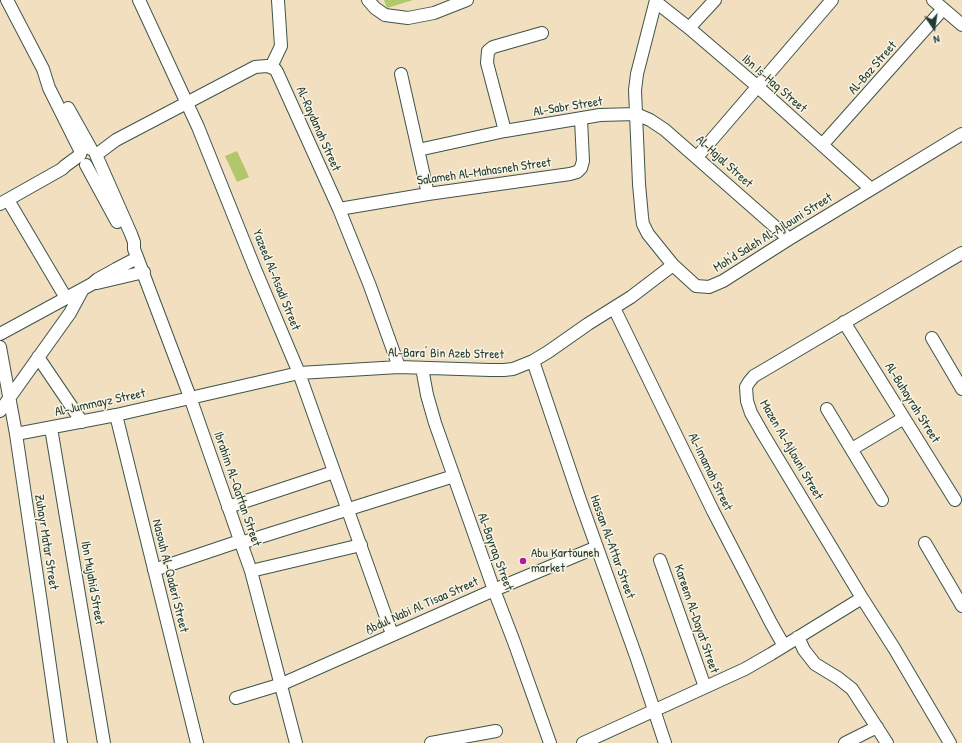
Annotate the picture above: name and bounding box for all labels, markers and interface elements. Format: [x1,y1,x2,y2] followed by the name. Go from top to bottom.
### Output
[914,8,954,48] north arrow
[932,32,941,47] text: N
[846,38,900,98] street label: Al-Baz Street
[738,52,810,116] street label: Ibn Is-Haq Street
[292,84,344,174] street label: Al-Raydanah Street
[532,94,604,120] street label: Al-Sabr Street
[692,132,756,192] street label: Al-Hajal Street
[416,155,552,189] street label: Salameh Al-Mahasneh Street
[711,190,835,276] street label: Moh'd Saleh Al-Ajlouni Street
[249,227,303,333] street label: Yazeed Al-Asadi Street
[388,345,504,363] street label: Al-Bara' Bin Azeb Street
[881,360,943,446] street label: Al-Buhayrah Street
[53,386,147,420] street label: Al-Jummayz Street
[756,397,826,503] street label: Mazen Al-Ajlouni Street
[210,429,264,549] street label: Ibrahim Al-Qattan Street
[684,431,736,513] street label: Al-Imamah Street
[31,493,61,591] street label: Zuhayr Matar Street
[586,493,638,601] street label: Hassan Al-Attar Street
[474,511,516,593] street label: Al-Bayraq Street
[148,518,192,634] street label: Nasouh Al-Qaderi Street
[77,540,107,626] street label: Ibn Mujahid Street
[531,546,599,577] place label: Abu Kartouneh market
[518,556,528,566] marker: Abu Kartouneh market
[670,563,722,675] street label: Kareem Al-Dayat Street
[363,574,481,638] street label: ِAbdul Nabi Al Tisaa Street

